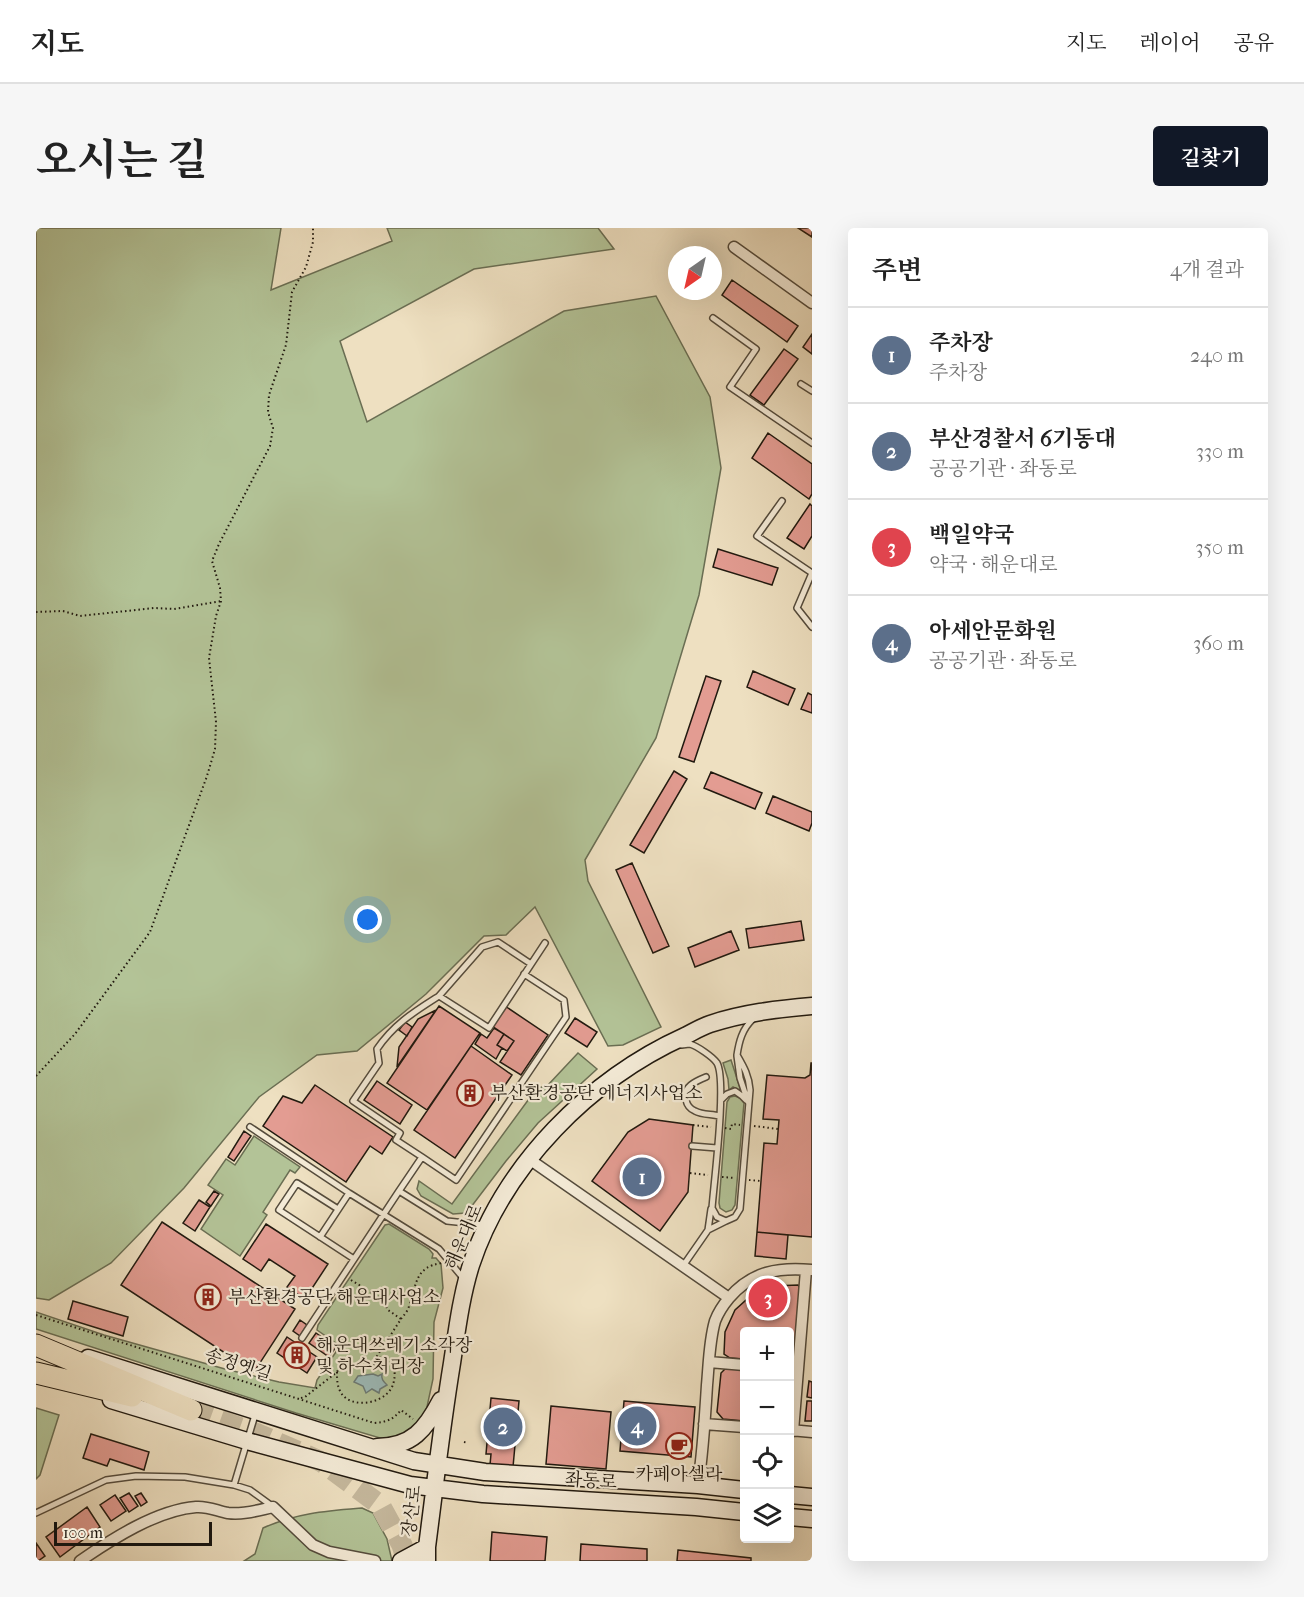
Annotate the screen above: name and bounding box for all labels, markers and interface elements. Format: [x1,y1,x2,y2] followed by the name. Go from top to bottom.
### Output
[30,27,84,60] text: 지도
[1066,31,1107,55] text: 지도
[1140,31,1200,55] text: 레이어
[1233,31,1274,55] text: 공유
[1153,126,1268,186] button: 길찾기
[36,136,207,185] text: 오시는 길
[668,246,722,300] north arrow
[872,255,922,286] text: 주변
[1170,258,1244,281] text: 4개 결과
[929,330,993,356] text: 주차장
[888,344,895,367] text: 1
[1190,344,1244,367] text: 240 m
[929,361,987,384] text: 주차장
[929,426,1116,452] text: 부산경찰서 6기동대
[886,440,897,463] text: 2
[1196,440,1244,463] text: 330 m
[929,457,1077,480] text: 공공기관 · 좌동로
[929,522,1014,548] text: 백일약국
[887,536,896,559] text: 3
[1195,536,1244,559] text: 350 m
[929,553,1058,576] text: 약국 · 해운대로
[929,618,1057,644] text: 아세안문화원
[886,632,897,655] text: 4
[1193,632,1244,655] text: 360 m
[929,649,1077,672] text: 공공기관 · 좌동로
[353,905,382,934] your location
[455,1078,485,1108] building icon: 부산환경공단 에너지사업소
[490,1083,703,1104] place label: 부산환경공단 에너지사업소
[622,1154,662,1200] pin: 1
[441,1201,487,1273] street label: 해운대로
[748,1276,788,1320] pin: 3
[193,1282,223,1312] building icon: 부산환경공단 해운대사업소
[228,1287,441,1308] place label: 부산환경공단 해운대사업소
[740,1327,794,1543] map controls
[740,1327,794,1381] button: +
[316,1335,473,1377] place label: 해운대쓰레기소각장 및 하수처리장
[282,1340,312,1370] building icon: 해운대쓰레기소각장 및 하수처리장
[202,1344,274,1386] street label: 송정옛길
[740,1381,794,1435] button: −
[484,1404,522,1450] pin: 2
[618,1404,656,1448] pin: 4
[664,1431,694,1461] cafe icon: 카페아셀라
[740,1435,794,1489] button: locate
[636,1464,723,1485] place label: 카페아셀라
[564,1469,618,1493] street label: 좌동로
[398,1484,426,1538] street label: 장산로
[740,1489,794,1543] button: layers
[54,1519,212,1546] scale bar
[63,1523,103,1542] text: 100 m

